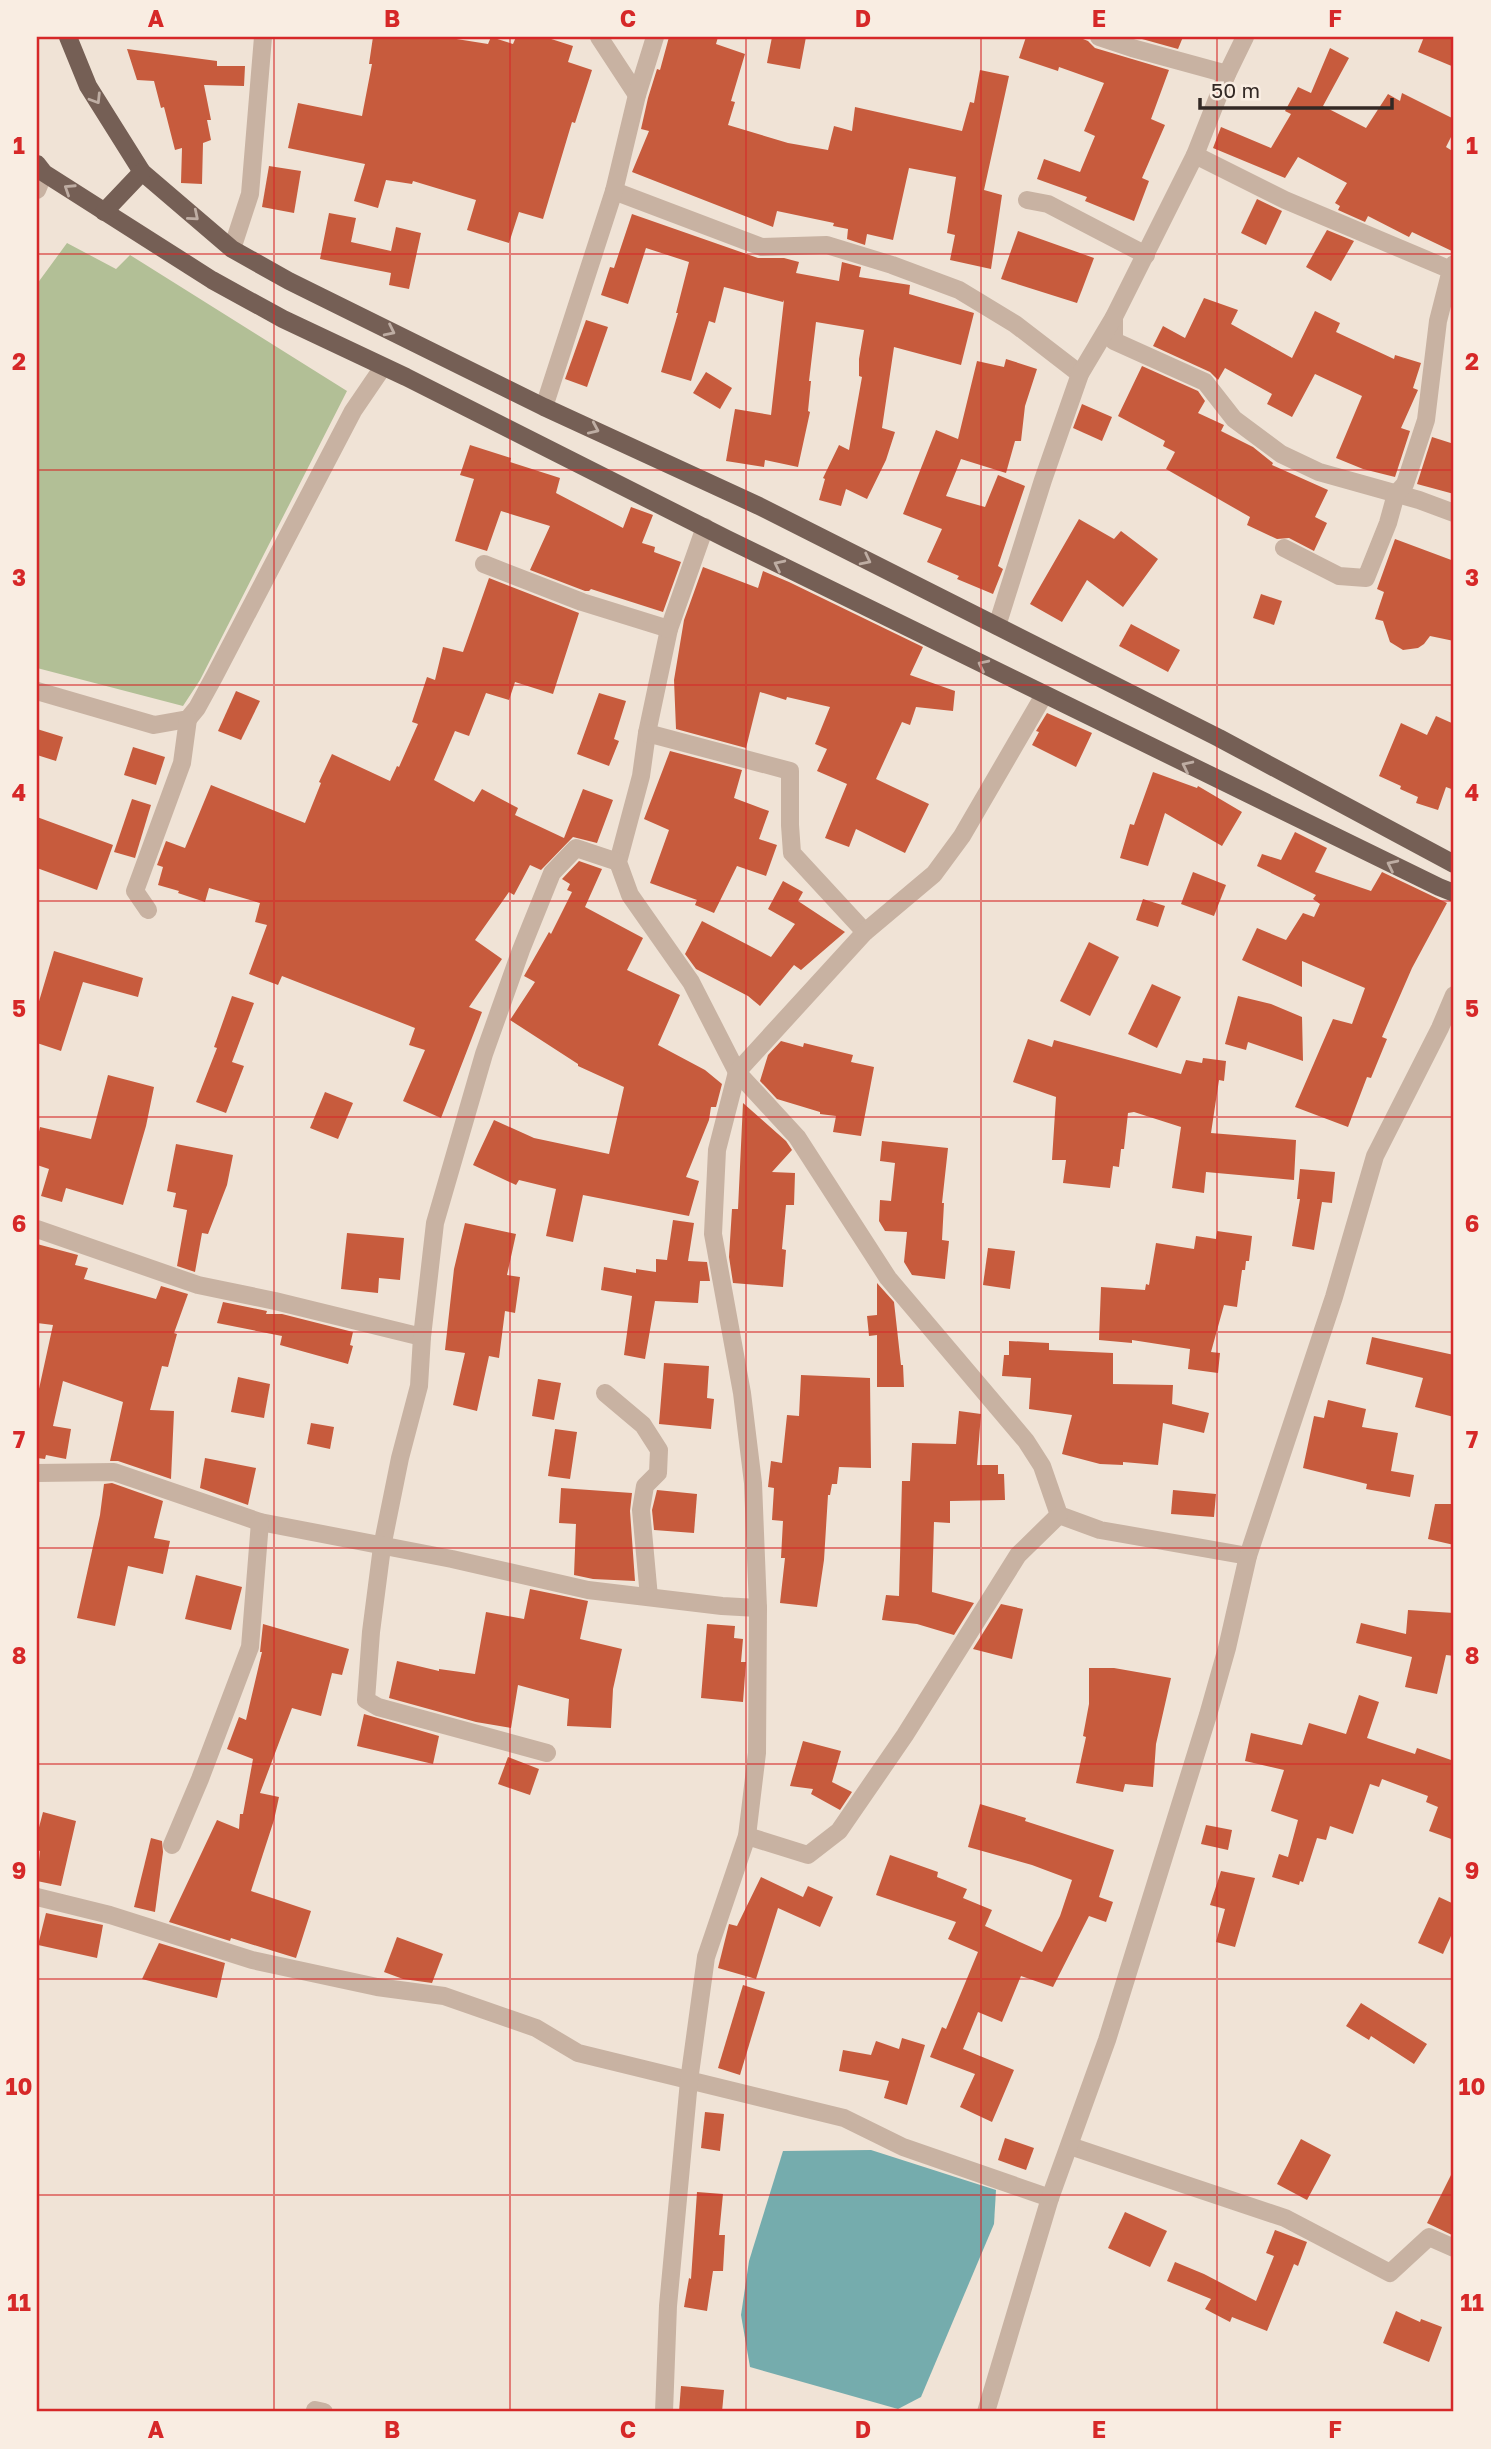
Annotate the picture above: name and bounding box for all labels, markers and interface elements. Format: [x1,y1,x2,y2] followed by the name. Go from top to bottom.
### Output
[148,4,165,32] text: A
[384,4,400,32] text: B
[620,4,636,32] text: C
[855,4,871,32] text: D
[1092,4,1106,32] text: E
[1328,4,1342,32] text: F
[1200,66,1393,110] scale bar
[1211,77,1260,103] text: 50 m
[88,91,101,104] one-way arrow
[13,131,25,159] text: 1
[1466,131,1478,159] text: 1
[64,185,77,198] one-way arrow
[186,208,199,221] one-way arrow
[382,322,395,336] one-way arrow
[12,347,26,375] text: 2
[1465,347,1479,375] text: 2
[587,421,600,435] one-way arrow
[858,552,871,566] one-way arrow
[774,559,786,573] one-way arrow
[12,563,26,591] text: 3
[1465,563,1479,591] text: 3
[978,660,990,674] one-way arrow
[1182,760,1194,774] one-way arrow
[12,778,26,806] text: 4
[1465,778,1479,806] text: 4
[1387,859,1399,873] one-way arrow
[12,994,26,1022] text: 5
[1465,994,1479,1022] text: 5
[12,1209,26,1237] text: 6
[1465,1209,1479,1237] text: 6
[13,1425,25,1453] text: 7
[1466,1425,1478,1453] text: 7
[12,1641,26,1669] text: 8
[1465,1641,1479,1669] text: 8
[12,1856,26,1884] text: 9
[1465,1856,1479,1884] text: 9
[6,2072,32,2100] text: 10
[1459,2072,1485,2100] text: 10
[7,2288,31,2316] text: 11
[1460,2288,1484,2316] text: 11
[148,2415,165,2443] text: A
[384,2415,400,2443] text: B
[620,2415,636,2443] text: C
[855,2415,871,2443] text: D
[1092,2415,1106,2443] text: E
[1328,2415,1342,2443] text: F

